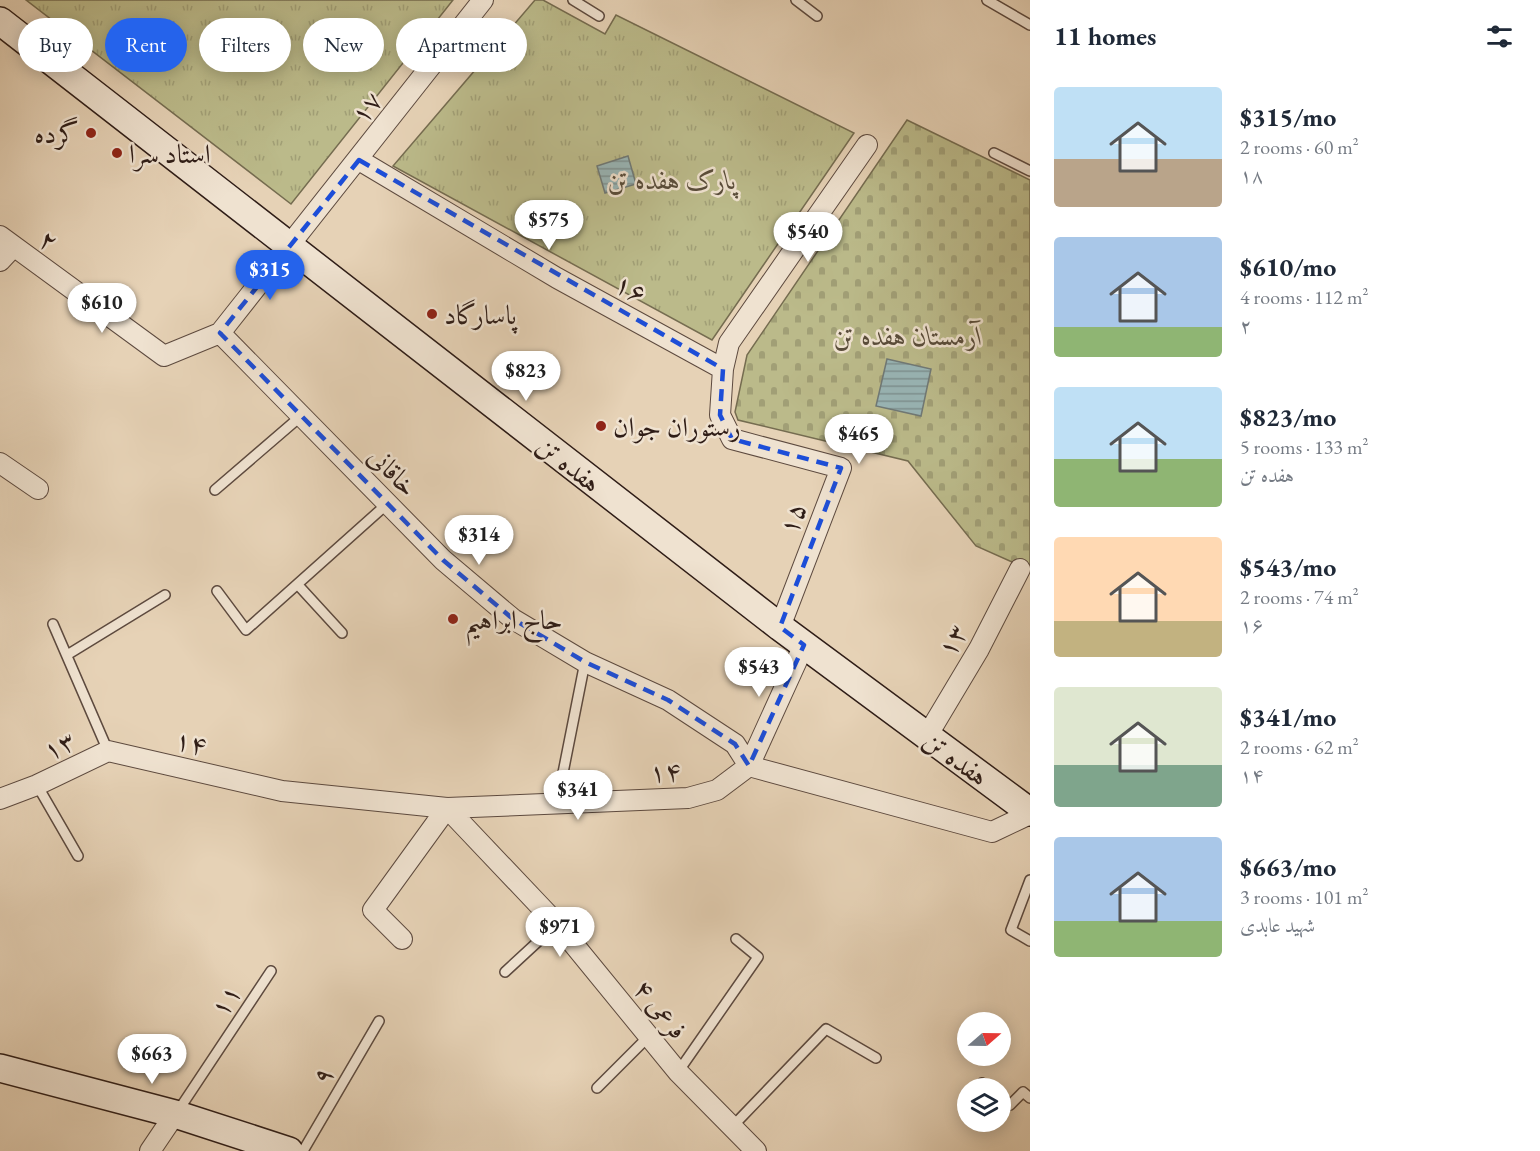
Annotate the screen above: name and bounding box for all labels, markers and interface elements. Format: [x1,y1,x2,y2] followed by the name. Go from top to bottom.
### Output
[18,18,93,72] chip: Buy
[105,18,187,72] chip: Rent
[199,18,291,72] chip: Filters
[303,18,384,72] chip: New
[396,18,527,72] chip: Apartment
[1054,19,1156,53] text: 11 homes
[1483,20,1516,53] icon: filters
[342,84,390,130] street label: ۱۷
[1240,100,1336,134] text: $315/mo
[1102,111,1174,183] icon: home
[34,116,79,151] place label: گرده
[84,126,98,140] marker: گرده
[1240,134,1359,160] text: 2 rooms · 60 m²
[129,136,211,172] place label: استاد سرا
[110,146,124,160] marker: استاد سرا
[607,162,738,199] park label: پارک هفده تن
[1240,162,1263,188] text: ۱۸
[513,200,585,251] pin: $575
[529,206,569,232] text: $575
[772,212,844,263] pin: $540
[788,218,828,244] text: $540
[32,221,66,259] street label: ۲
[234,250,306,301] pin: $315
[1240,250,1336,284] text: $610/mo
[250,256,290,282] text: $315
[1102,261,1174,333] icon: home
[609,265,653,311] street label: ۱۶
[66,283,138,334] pin: $610
[1240,284,1368,310] text: 4 rooms · 112 m²
[82,289,122,315] text: $610
[444,297,519,334] place label: پاسارگاد
[425,307,439,321] marker: پاسارگاد
[1240,312,1252,338] text: ۲
[833,318,983,353] park label: آرمستان هفده تن
[490,351,562,402] pin: $823
[506,357,546,383] text: $823
[1240,400,1336,434] text: $823/mo
[613,409,741,444] place label: رستوران جوان
[1102,411,1174,483] icon: home
[823,414,895,465] pin: $465
[594,419,608,433] marker: رستوران جوان
[839,420,879,446] text: $465
[529,428,609,500] street label: هفده تن
[1240,434,1368,460] text: 5 rooms · 133 m²
[361,439,425,503] street label: خاقانی
[1240,462,1294,488] text: هفده تن
[770,497,814,539] street label: ۱۵
[443,515,515,566] pin: $314
[459,521,499,547] text: $314
[1240,550,1336,584] text: $543/mo
[1102,561,1174,633] icon: home
[1240,584,1359,610] text: 2 rooms · 74 m²
[465,602,563,647] place label: حاج ابراهیم
[446,612,460,626] marker: حاج ابراهیم
[1240,612,1263,638] text: ۱۶
[929,618,975,662] street label: ۱۳
[723,647,795,698] pin: $543
[739,653,779,679] text: $543
[1240,700,1336,734] text: $341/mo
[1102,711,1174,783] icon: home
[172,721,210,763] street label: ۱۴
[37,722,81,768] street label: ۱۳
[916,722,996,794] street label: هفده تن
[1240,734,1359,760] text: 2 rooms · 62 m²
[648,752,682,790] street label: ۱۴
[1240,762,1263,788] text: ۱۴
[542,770,614,821] pin: $341
[558,776,598,802] text: $341
[1240,850,1336,884] text: $663/mo
[1102,861,1174,933] icon: home
[1240,884,1368,910] text: 3 rooms · 101 m²
[524,907,596,958] pin: $971
[1240,912,1315,938] text: شهید عابدی
[540,913,580,939] text: $971
[626,972,696,1046] street label: فرعی ۴
[202,977,248,1023] street label: ۱۱
[957,1012,1011,1066] north arrow
[957,1012,1011,1132] map controls
[116,1034,188,1085] pin: $663
[132,1040,172,1066] text: $663
[303,1059,341,1091] street label: ۹
[957,1078,1011,1132] button: layers

